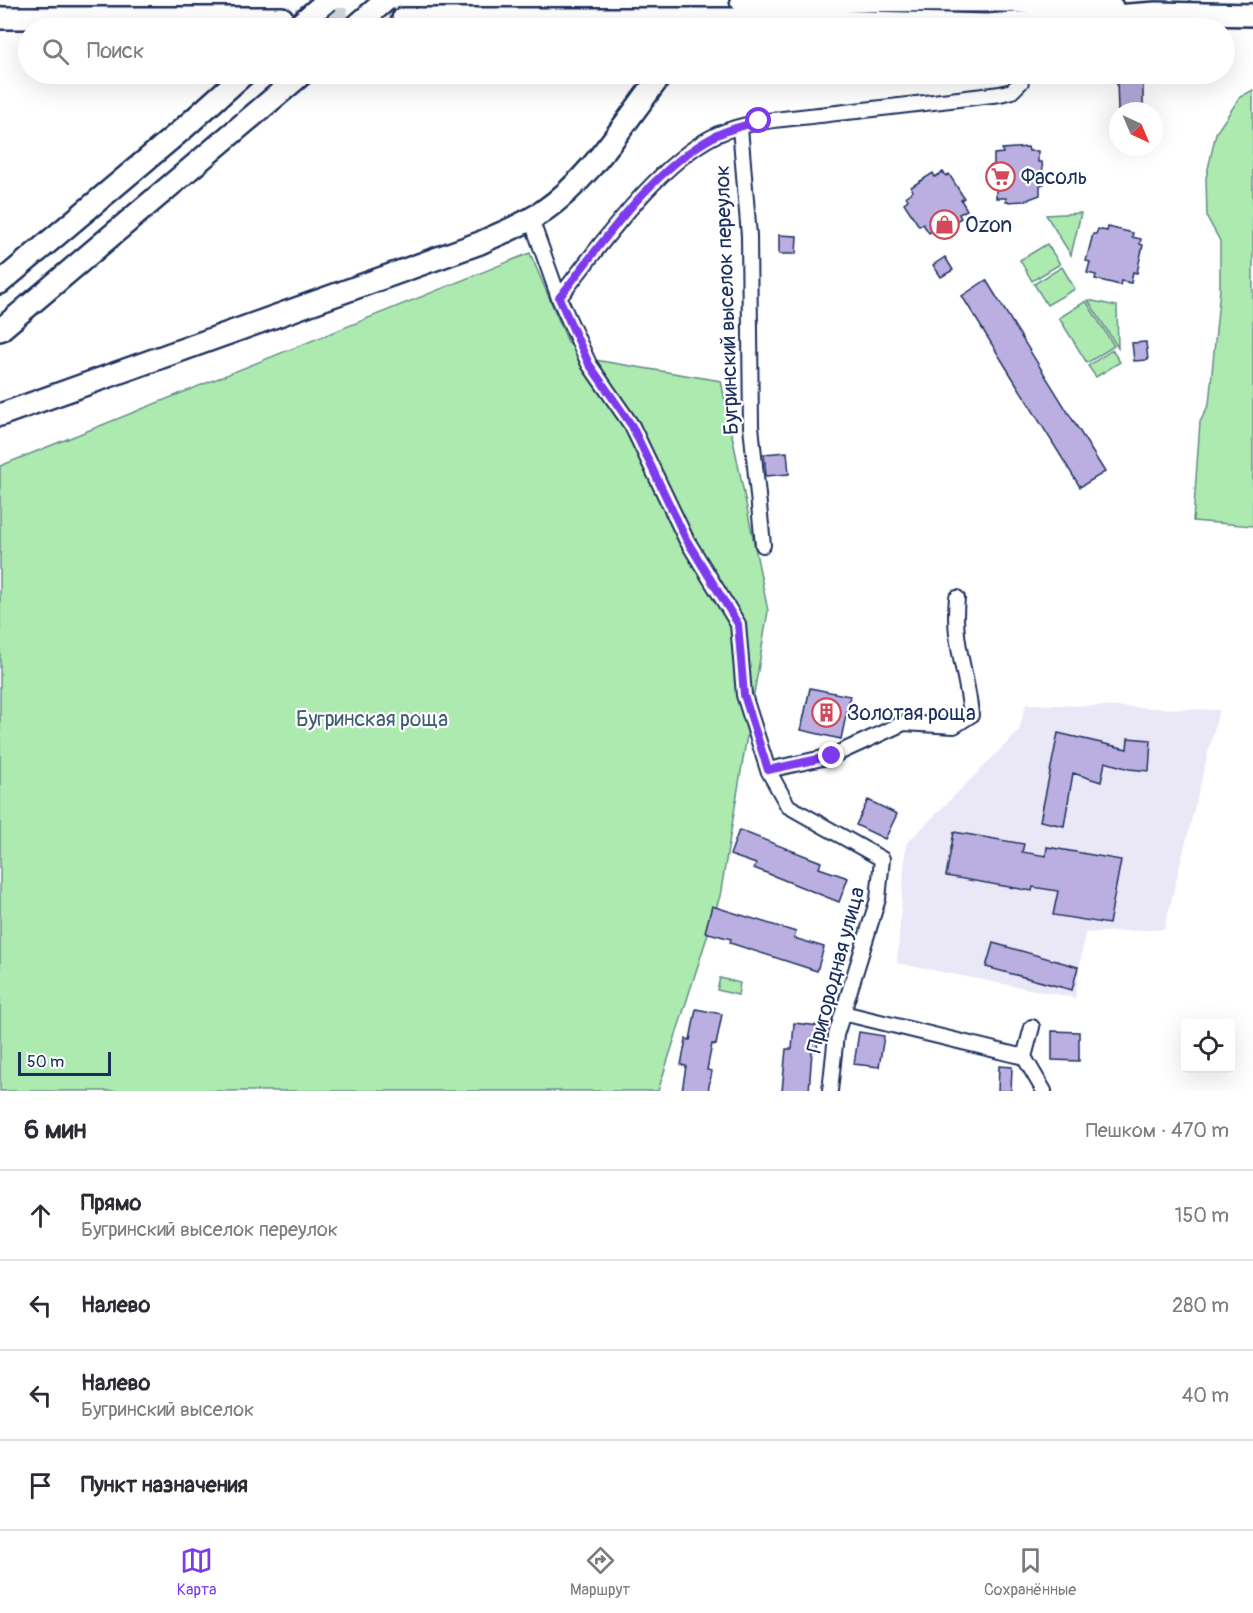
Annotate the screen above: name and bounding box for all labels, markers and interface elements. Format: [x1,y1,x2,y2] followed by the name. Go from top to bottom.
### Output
[18,18,1235,84] search box
[39,35,72,68] icon: search
[87,37,144,65] text: Поиск
[1109,102,1163,156] north arrow
[745,107,771,133] route start
[984,161,1016,193] supermarket icon: Фасоль
[709,164,745,435] street label: Бугринский выселок переулок
[1021,164,1088,191] place label: Фасоль
[928,209,960,241] shop icon: Ozon
[965,212,1012,239] place label: Ozon
[810,697,842,729] building icon: Золотая роща
[847,700,976,727] place label: Золотая роща
[296,706,448,733] park label: Бугринская роща
[818,742,844,768] route end
[801,884,871,1056] street label: Пригородная улица
[1181,1019,1235,1073] map controls
[1181,1019,1235,1073] button: locate
[18,1049,111,1076] scale bar
[27,1052,64,1072] text: 50 m
[24,1114,86,1146] text: 6 мин
[1086,1118,1229,1143] text: Пешком · 470 m
[81,1189,141,1217] text: Прямо
[24,1199,57,1232] icon: ahead
[1175,1203,1229,1228] text: 150 m
[81,1217,338,1242] text: Бугринский выселок переулок
[24,1289,57,1322] icon: left
[81,1291,150,1319] text: Налево
[1172,1293,1229,1318] text: 280 m
[81,1369,150,1397] text: Налево
[24,1379,57,1412] icon: left
[1182,1383,1229,1408] text: 40 m
[81,1397,254,1422] text: Бугринский выселок
[24,1469,57,1502] icon: arrive
[81,1471,248,1499] text: Пункт назначения
[177,1544,216,1600] tab: Карта
[570,1544,630,1600] tab: Маршрут
[984,1544,1076,1600] tab: Сохранённые

